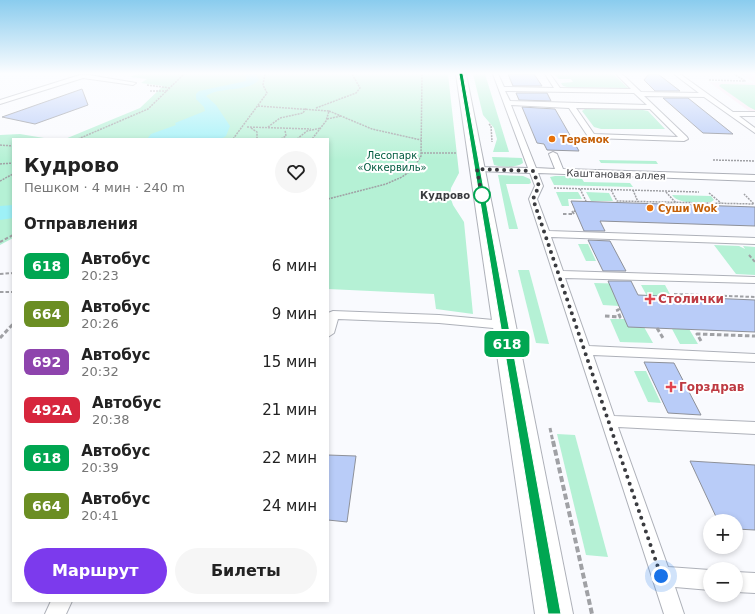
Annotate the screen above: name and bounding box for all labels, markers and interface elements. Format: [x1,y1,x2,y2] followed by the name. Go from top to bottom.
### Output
[547,134,557,144] marker: Теремок
[560,134,610,145] place label: Теремок
[357,150,427,173] park label: Лесопарк «Оккервиль»
[275,151,317,193] button: heart
[24,154,119,176] text: Кудрово
[566,167,666,182] street label: Каштановая аллея
[24,180,185,195] text: Пешком · 4 мин · 240 m
[473,186,491,204] marker: Кудрово
[420,190,470,201] place label: Кудрово
[645,203,655,213] marker: Суши Wok
[658,203,718,214] place label: Суши Wok
[24,215,138,233] text: Отправления
[81,250,150,268] text: Автобус
[272,257,317,275] text: 6 мин
[32,258,61,274] text: 618
[81,268,119,283] text: 20:23
[658,292,724,306] place label: Столички
[645,294,655,304] marker: Столички
[81,298,150,316] text: Автобус
[272,305,317,323] text: 9 мин
[32,306,61,322] text: 664
[81,316,119,331] text: 20:26
[484,331,530,357] line badge: 618
[492,336,522,352] text: 618
[81,346,150,364] text: Автобус
[262,353,317,371] text: 15 мин
[32,354,61,370] text: 692
[81,364,119,379] text: 20:32
[679,380,745,394] place label: Горздрав
[666,382,676,392] marker: Горздрав
[92,394,161,412] text: Автобус
[262,401,317,419] text: 21 мин
[32,402,72,418] text: 492А
[92,412,130,427] text: 20:38
[81,442,150,460] text: Автобус
[262,449,317,467] text: 22 мин
[32,450,61,466] text: 618
[81,460,119,475] text: 20:39
[81,490,150,508] text: Автобус
[262,497,317,515] text: 24 мин
[32,498,61,514] text: 664
[81,508,119,523] text: 20:41
[703,514,743,602] map controls
[703,514,743,554] button: +
[24,548,167,594] button: Маршрут
[175,548,317,594] button: Билеты
[703,562,743,602] button: −
[651,566,671,586] your location

